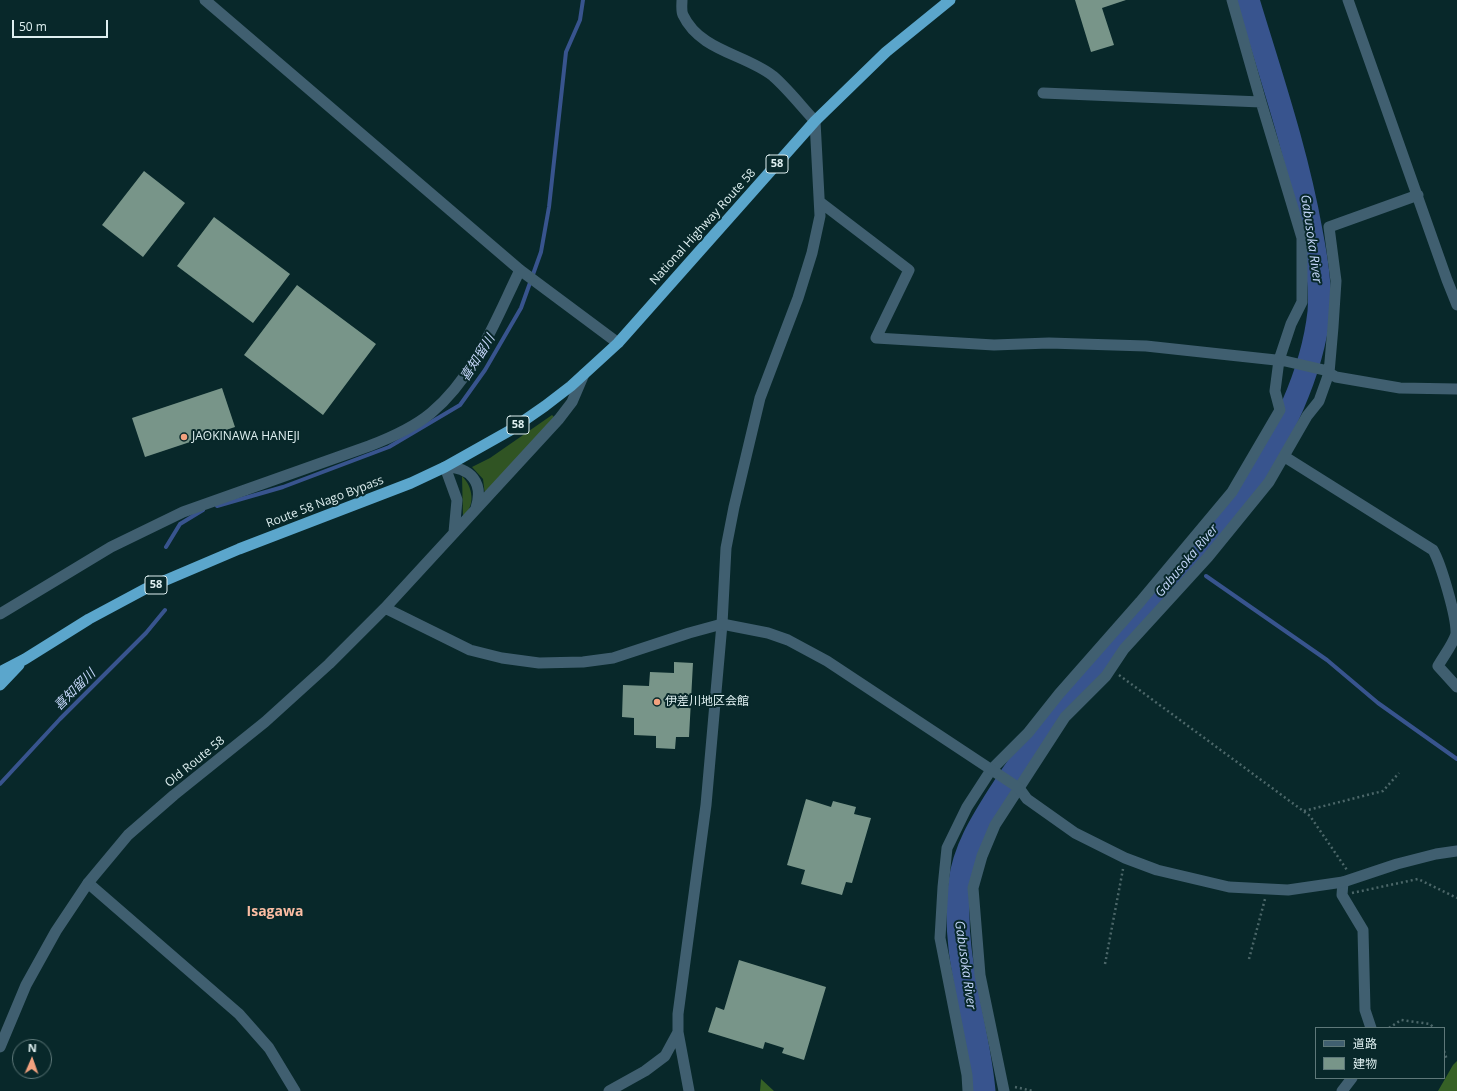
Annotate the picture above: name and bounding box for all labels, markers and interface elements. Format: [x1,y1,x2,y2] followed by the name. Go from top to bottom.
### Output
[14,12,110,38] scale bar
[19,18,47,35] text: 50 m
[766,155,788,173] road number: 58
[647,166,759,288] street label: National Highway Route 58
[1297,194,1325,284] water label: Gabusoka River
[458,332,498,384] water label: 喜知留川
[507,416,529,434] road number: 58
[192,430,300,444] place label: JAOKINAWA HANEJI
[179,432,189,442] marker: JAOKINAWA HANEJI
[264,473,386,531] street label: Route 58 Nago Bypass
[1152,522,1222,600] water label: Gabusoka River
[145,576,167,594] road number: 58
[51,666,99,714] water label: 喜知留川
[665,695,749,709] place label: 伊差川地区会館
[652,697,662,707] marker: 伊差川地区会館
[162,734,228,790] street label: Old Route 58
[247,904,303,920] district label: Isagawa
[951,920,979,1010] water label: Gabusoka River
[1315,1027,1445,1079] legend
[1353,1035,1377,1052] text: 道路
[12,1039,52,1079] north arrow
[28,1040,37,1055] text: N
[1353,1055,1377,1072] text: 建物

